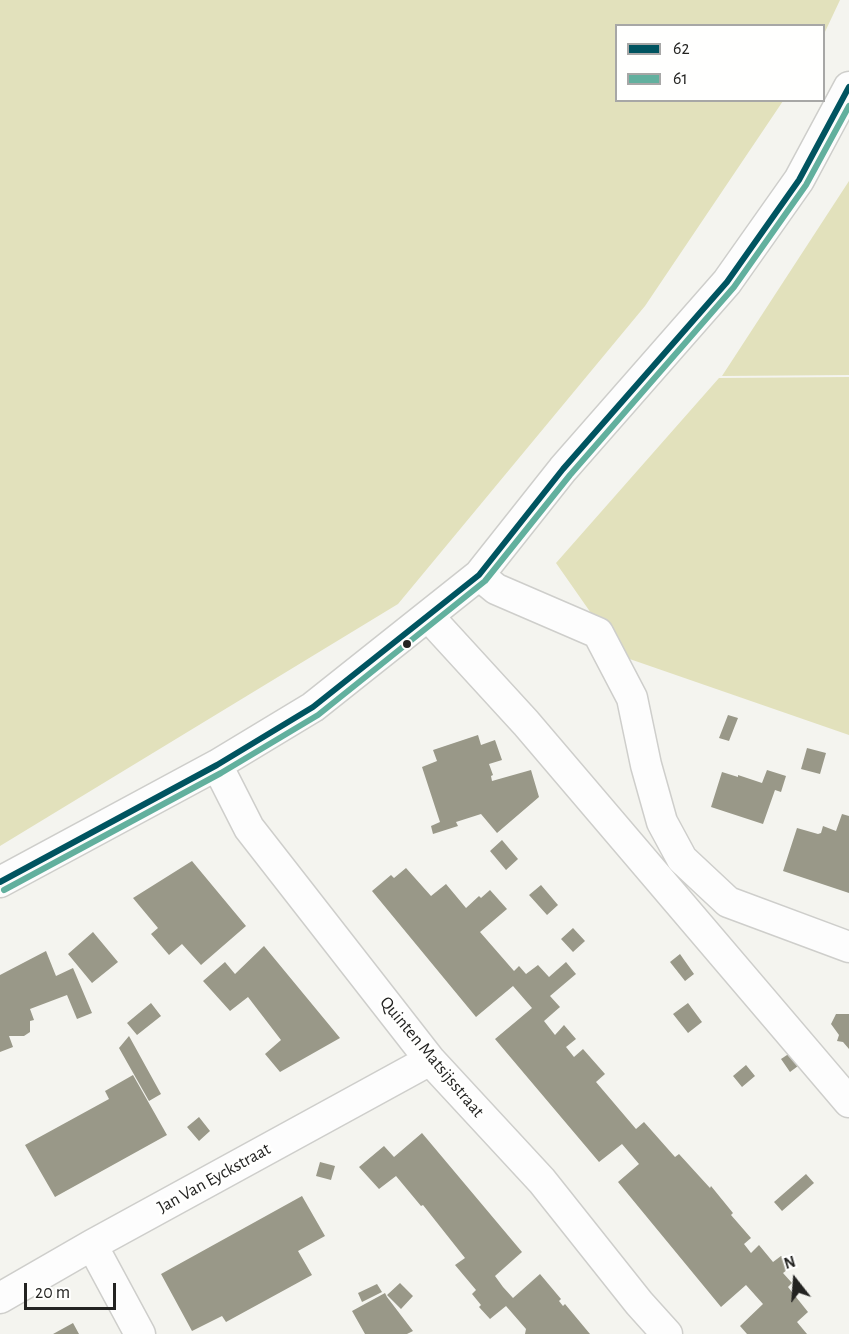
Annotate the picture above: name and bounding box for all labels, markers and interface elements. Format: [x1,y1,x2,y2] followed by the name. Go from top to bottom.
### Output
[615,24,825,102] legend
[673,40,690,58] text: 62
[673,70,688,88] text: 61
[401,638,413,650] unlabelled marker
[375,992,489,1122] street label: Quinten Matsijsstraat
[154,1138,274,1218] street label: Jan Van Eyckstraat
[765,1250,825,1310] north arrow
[782,1254,797,1272] text: N
[27,1271,118,1309] scale bar
[35,1284,70,1302] text: 20 m

